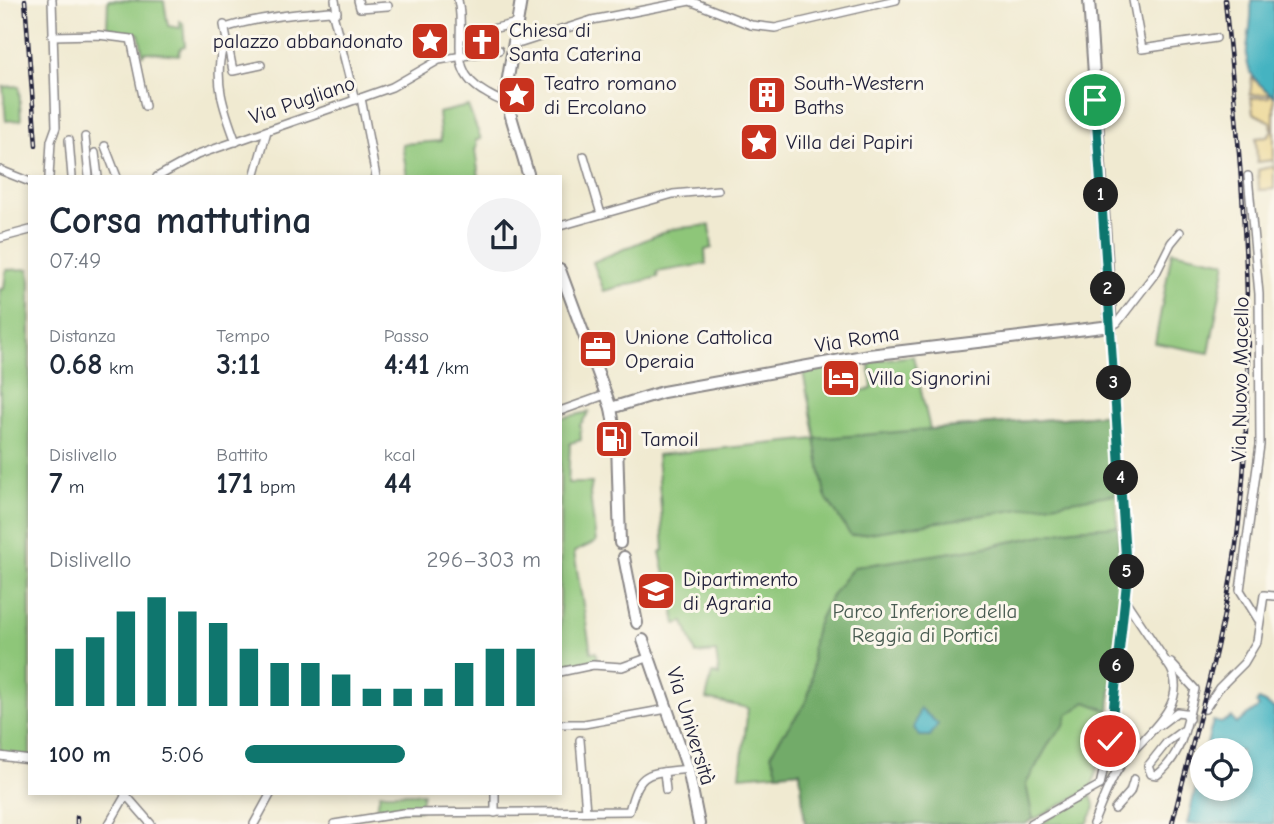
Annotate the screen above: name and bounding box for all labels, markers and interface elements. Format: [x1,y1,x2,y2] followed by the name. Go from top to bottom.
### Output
[509,18,642,66] place label: Chiesa di Santa Caterina
[409,20,451,62] place icon: palazzo abbandonato
[461,21,503,63] church icon: Chiesa di Santa Caterina
[213,29,403,53] place label: palazzo abbandonato
[1065,70,1125,130] pin
[246,71,358,129] street label: Via Pugliano
[544,71,677,119] place label: Teatro romano di Ercolano
[794,71,924,119] place label: South-Western Baths
[496,74,538,116] place icon: Teatro romano di Ercolano
[746,74,788,116] building icon: South-Western Baths
[1076,81,1114,119] icon: arrive
[738,121,780,163] place icon: Villa dei Papiri
[786,130,913,154] place label: Villa dei Papiri
[1084,178,1118,212] pin: 1
[1097,183,1104,205] text: 1
[467,198,541,272] button: share
[49,199,312,243] text: Corsa mattutina
[49,247,101,274] text: 07:49
[1090,272,1126,306] pin: 2
[1103,277,1112,299] text: 2
[1227,296,1253,462] street label: Via Nuovo Macello
[813,320,901,358] street label: Via Roma
[49,325,116,347] text: Distanza
[216,325,270,347] text: Tempo
[384,325,429,347] text: Passo
[625,325,773,373] place label: Unione Cattolica Operaia
[577,328,619,370] office icon: Unione Cattolica Operaia
[49,347,103,382] text: 0.68
[216,347,261,382] text: 3:11
[384,347,430,382] text: 4:41
[103,357,134,379] text: km
[430,357,469,379] text: /km
[820,357,862,399] hotel icon: Villa Signorini
[868,366,991,390] place label: Villa Signorini
[1096,366,1132,400] pin: 3
[1109,371,1118,393] text: 3
[593,418,635,460] fuel station icon: Tamoil
[641,427,699,451] place label: Tamoil
[49,444,117,466] text: Dislivello
[216,444,268,466] text: Battito
[384,444,416,466] text: kcal
[1104,461,1138,496] pin: 4
[49,466,63,501] text: 7
[216,466,253,501] text: 171
[384,466,412,501] text: 44
[1116,466,1125,488] text: 4
[63,476,85,498] text: m
[253,476,296,498] text: bpm
[49,546,131,573] text: Dislivello
[427,546,541,573] text: 296–303 m
[1110,554,1144,590] pin: 5
[1121,560,1132,582] text: 5
[683,567,798,615] place label: Dipartimento di Agraria
[635,570,677,612] school or university icon: Dipartimento di Agraria
[833,599,1017,647] park label: Parco Inferiore della Reggia di Portici
[1100,648,1134,684] pin: 6
[1112,654,1121,676] text: 6
[662,664,720,788] street label: Via Università
[1080,711,1140,771] pin
[1091,722,1129,760] icon: check
[1190,738,1253,801] map controls
[1190,738,1253,801] button: locate
[49,741,111,768] text: 100 m
[161,741,204,768] text: 5:06

